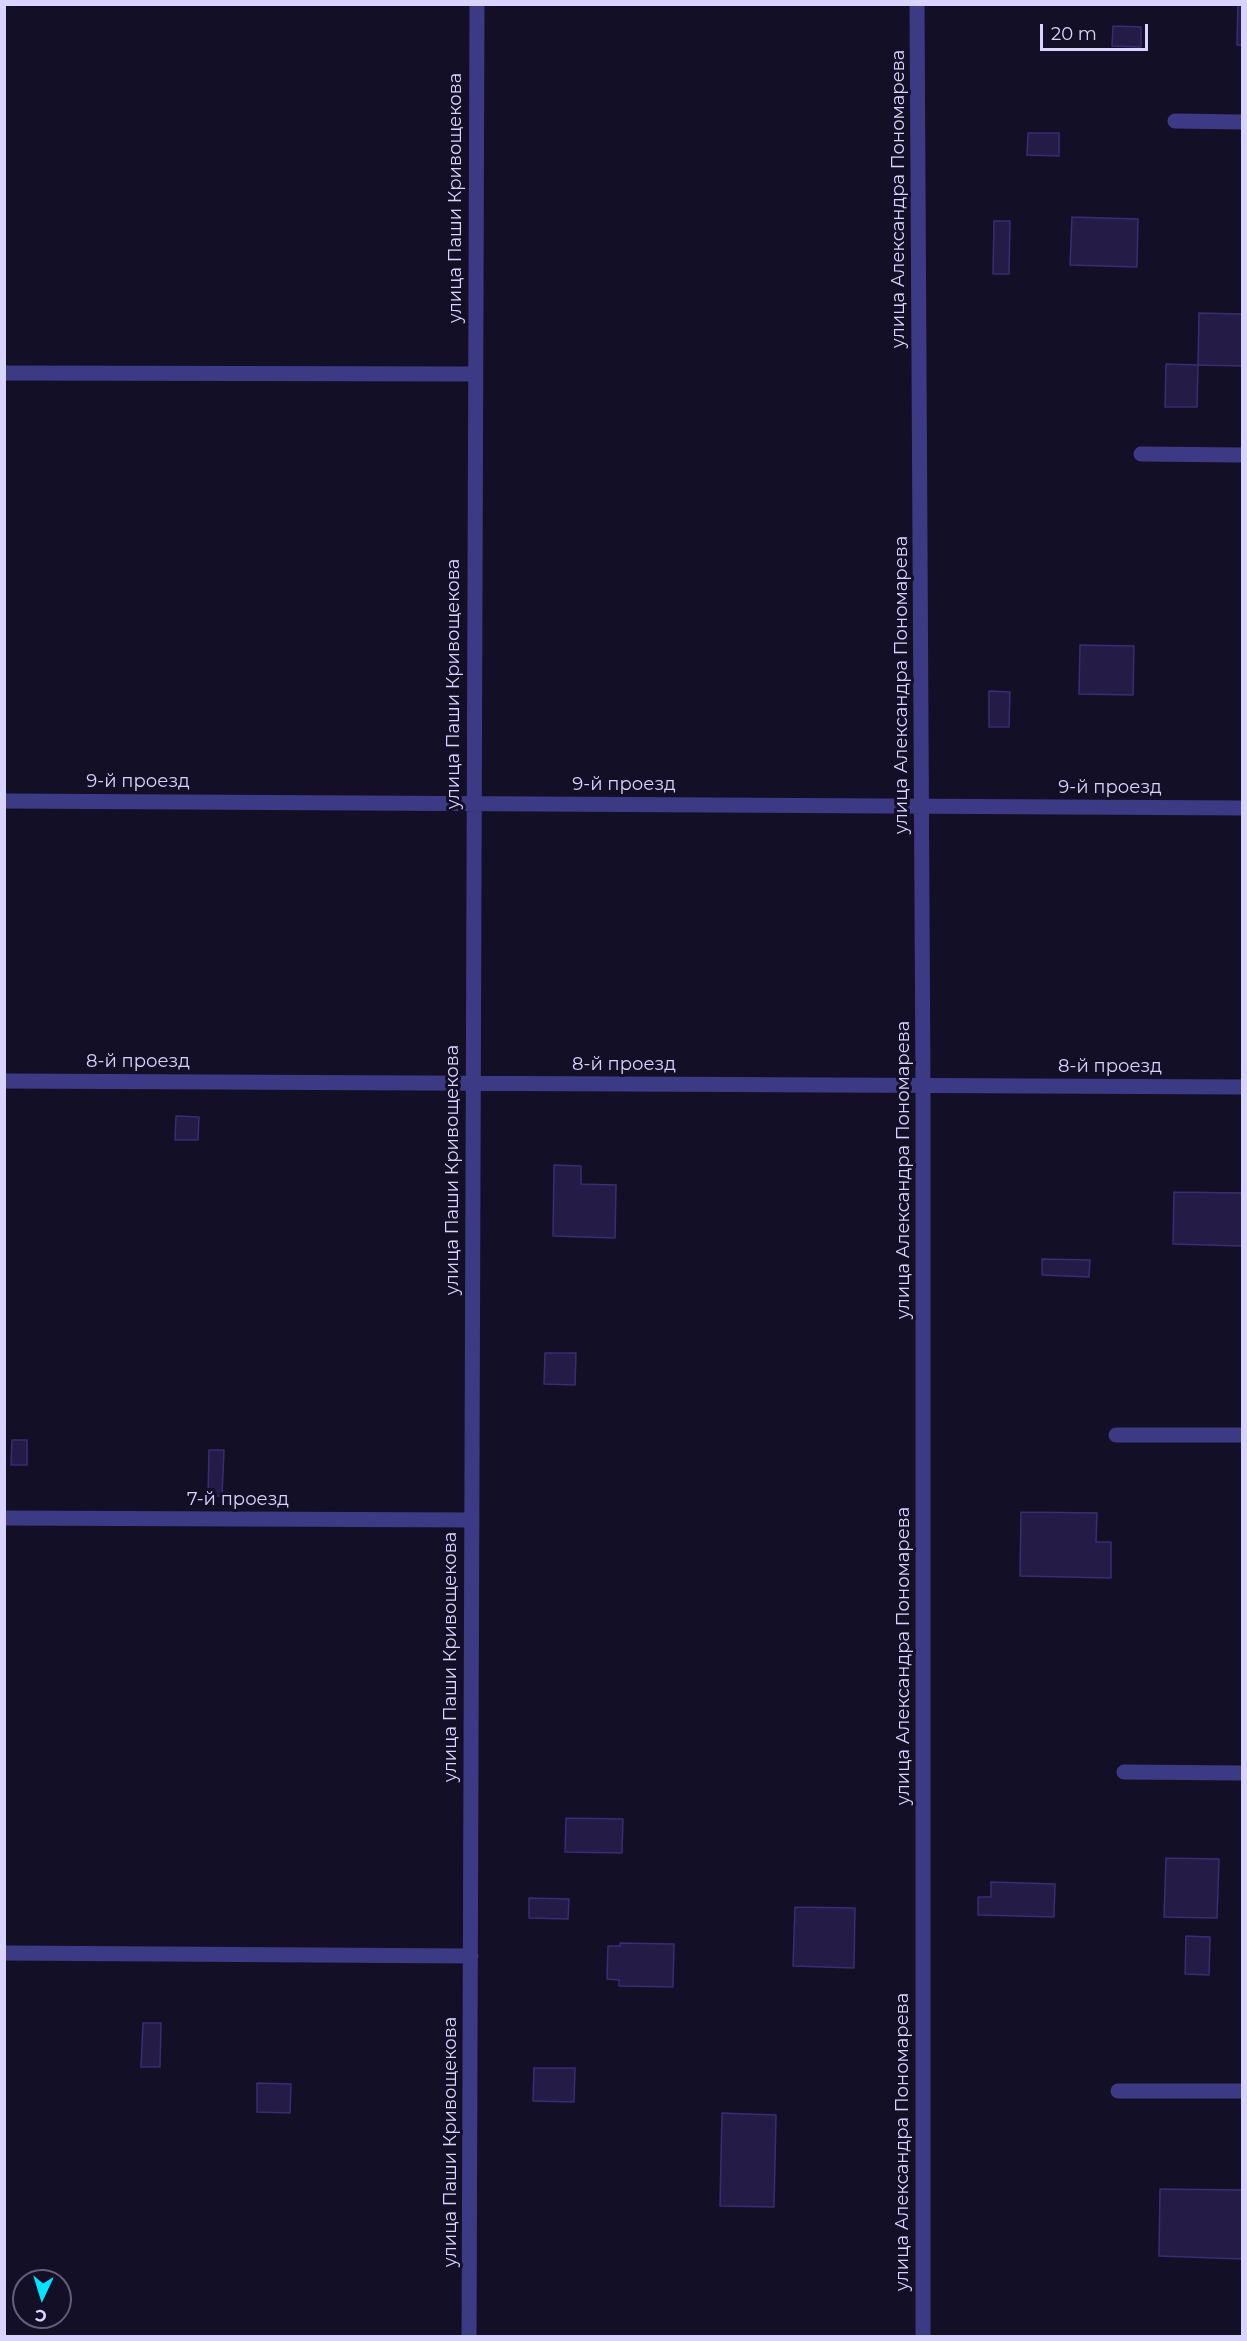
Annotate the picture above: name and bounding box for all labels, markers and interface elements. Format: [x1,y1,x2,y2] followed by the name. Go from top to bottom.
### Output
[1043,12,1151,50] scale bar
[1051,23,1097,45] text: 20 m
[888,50,910,348] street label: улица Александра Пономарева
[445,73,467,323] street label: улица Паши Кривощекова
[891,536,913,834] street label: улица Александра Пономарева
[443,559,465,809] street label: улица Паши Кривощекова
[86,771,190,793] street label: 9-й проезд
[572,774,676,796] street label: 9-й проезд
[1058,777,1162,799] street label: 9-й проезд
[893,1021,915,1319] street label: улица Александра Пономарева
[442,1045,464,1295] street label: улица Паши Кривощекова
[86,1051,190,1073] street label: 8-й проезд
[572,1054,676,1076] street label: 8-й проезд
[1058,1056,1162,1078] street label: 8-й проезд
[187,1489,289,1511] street label: 7-й проезд
[893,1507,915,1805] street label: улица Александра Пономарева
[440,1532,462,1782] street label: улица Паши Кривощекова
[892,1993,914,2291] street label: улица Александра Пономарева
[440,2017,462,2267] street label: улица Паши Кривощекова
[12,2269,72,2329] north arrow
[34,2306,47,2325] text: С

